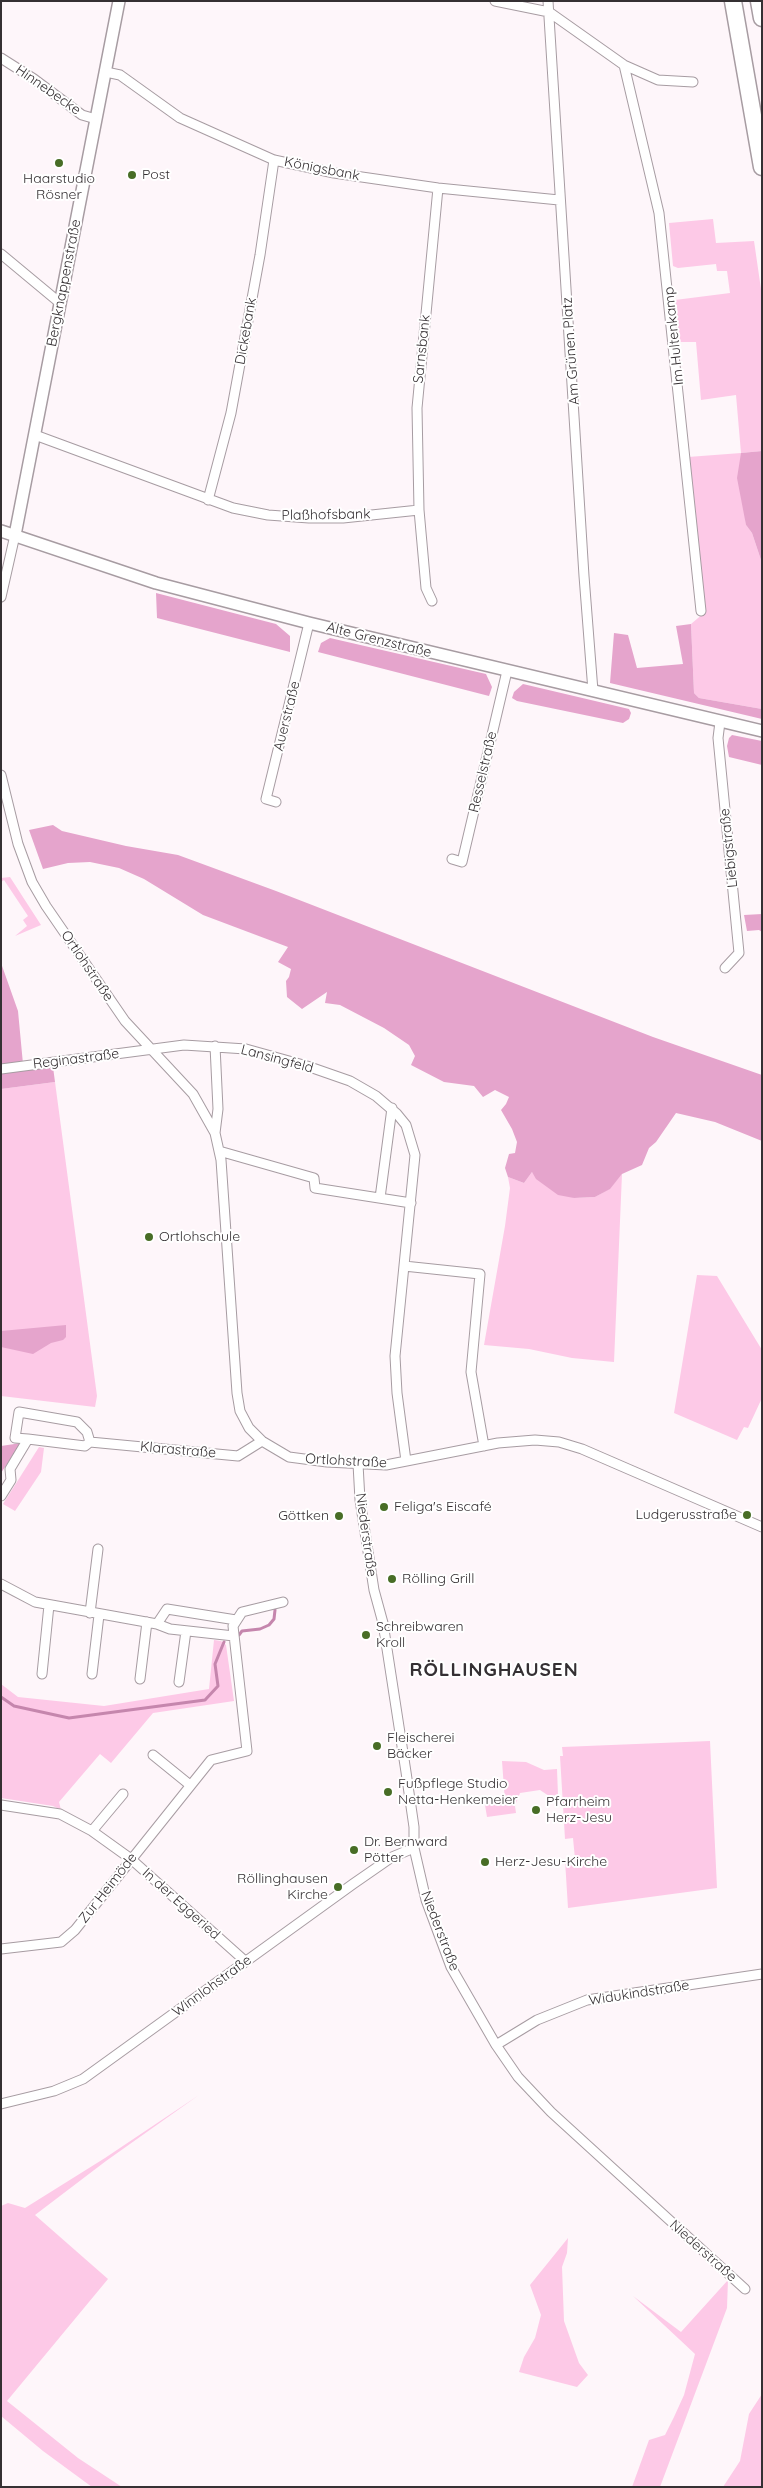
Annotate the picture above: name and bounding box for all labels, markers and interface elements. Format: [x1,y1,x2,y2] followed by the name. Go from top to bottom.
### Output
[12,61,84,119] street label: Hinnebecke
[283,153,361,185] street label: Königsbank
[53,157,65,169] marker: Haarstudio Rösner
[142,167,170,183] place label: Post
[126,169,138,181] marker: Post
[23,171,95,203] place label: Haarstudio Rösner
[43,218,85,348] street label: Bergknappenstraße
[660,286,688,386] street label: Im Hultenkamp
[232,296,260,366] street label: Dickebank
[559,296,583,406] street label: Am Grünen Platz
[410,314,434,384] street label: Sarnsbank
[281,506,371,524] street label: Plaßhofsbank
[325,619,433,661] street label: Alte Grenzstraße
[270,679,304,753] street label: Auerstraße
[465,730,501,814] street label: Resselstraße
[716,807,742,889] street label: Liebigstraße
[57,927,117,1005] street label: Ortlohstraße
[239,1041,315,1077] street label: Lansingfeld
[32,1045,120,1073] street label: Reginastraße
[159,1229,240,1245] place label: Ortlohschule
[143,1231,155,1243] marker: Ortlohschule
[139,1438,217,1462] street label: Klarastraße
[305,1450,387,1472] street label: Ortlohstraße
[352,1492,380,1578] street label: Niederstraße
[394,1499,492,1515] place label: Feliga's Eiscafé
[378,1501,390,1513] marker: Feliga's Eiscafé
[635,1507,737,1523] place label: Ludgerusstraße
[278,1508,329,1524] place label: Göttken
[741,1509,753,1521] marker: Ludgerusstraße
[333,1510,345,1522] marker: Göttken
[402,1571,474,1587] place label: Rölling Grill
[386,1573,398,1585] marker: Rölling Grill
[376,1619,464,1651] place label: Schreibwaren Kroll
[360,1629,372,1641] marker: Schreibwaren Kroll
[408,1659,580,1681] district label: RÖLLINGHAUSEN
[387,1730,455,1762] place label: Fleischerei Bäcker
[371,1740,383,1752] marker: Fleischerei Bäcker
[398,1776,518,1808] place label: Fußpflege Studio Netta-Henkemeier
[382,1786,394,1798] marker: Fußpflege Studio Netta-Henkemeier
[546,1794,612,1826] place label: Pfarrheim Herz-Jesu
[530,1804,542,1816] marker: Pfarrheim Herz-Jesu
[364,1834,447,1866] place label: Dr. Bernward Pötter
[348,1844,360,1856] marker: Dr. Bernward Pötter
[75,1849,141,1927] street label: Zur Heimöde
[495,1854,607,1870] place label: Herz-Jesu-Kirche
[479,1856,491,1868] marker: Herz-Jesu-Kirche
[139,1865,223,1943] street label: In der Eggeried
[237,1871,328,1904] place label: Röllinghausen Kirche
[332,1881,344,1893] marker: Röllinghausen Kirche
[417,1889,463,1973] street label: Niederstraße
[169,1952,255,2020] street label: Winnlohstraße
[587,1977,691,2009] street label: Widukindstraße
[666,2217,740,2285] street label: Niederstraße

